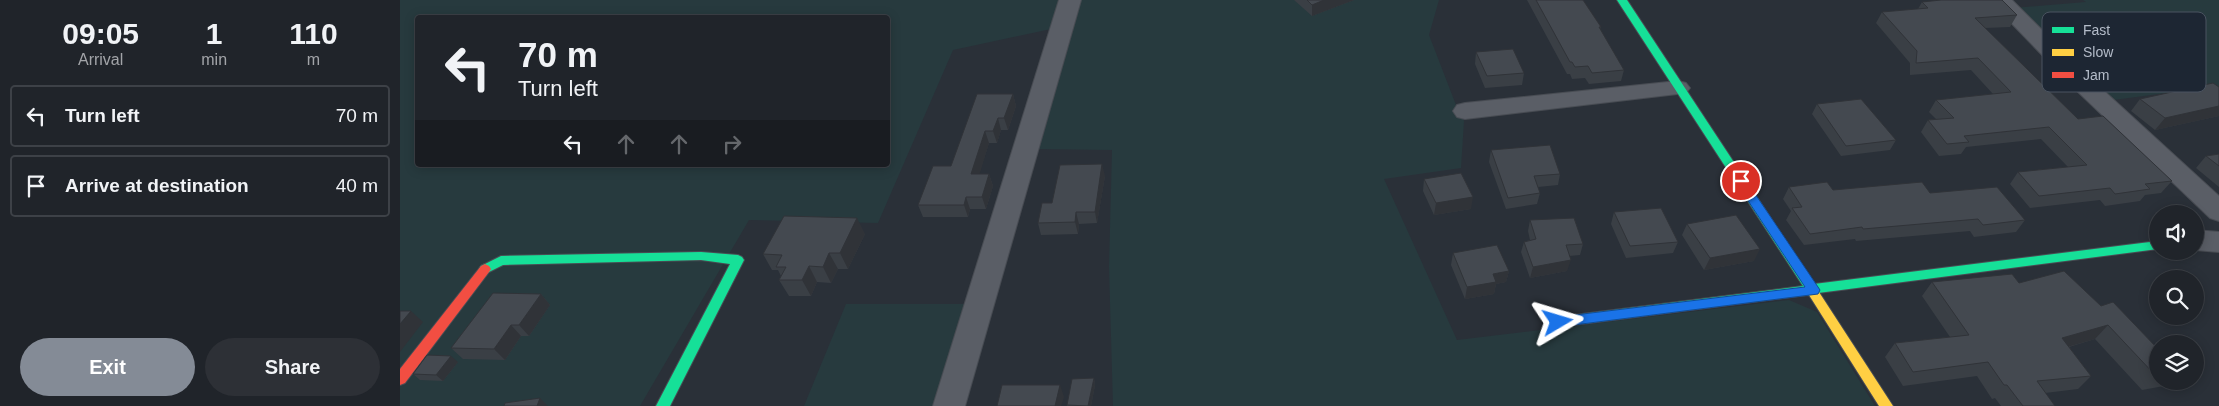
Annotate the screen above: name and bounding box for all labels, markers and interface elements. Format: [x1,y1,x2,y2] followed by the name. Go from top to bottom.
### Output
[2042,12,2206,92] legend
[62,17,139,50] text: 09:05
[206,17,223,50] text: 1
[289,17,338,50] text: 110
[2083,22,2110,38] text: Fast
[435,35,500,100] icon: left
[518,35,598,74] text: 70 m
[2083,44,2114,60] text: Slow
[78,51,123,68] text: Arrival
[201,51,227,68] text: min
[307,51,320,68] text: m
[2083,67,2109,83] text: Jam
[518,76,598,101] text: Turn left
[22,102,50,130] icon: left
[65,105,140,126] text: Turn left
[336,105,378,126] text: 70 m
[559,130,587,158] icon: left
[612,130,640,158] icon: ahead
[665,130,693,158] icon: ahead
[718,130,746,158] icon: right
[1720,160,1762,202] pin
[1727,167,1755,195] icon: arrive
[22,172,50,200] icon: arrive
[65,175,249,196] text: Arrive at destination
[336,175,378,196] text: 40 m
[2149,205,2204,390] map controls
[2149,205,2204,260] button: sound
[2149,270,2204,325] button: search
[1531,295,1583,347] position arrow
[2149,335,2204,390] button: layers
[20,338,195,396] button: Exit
[205,338,380,396] button: Share

